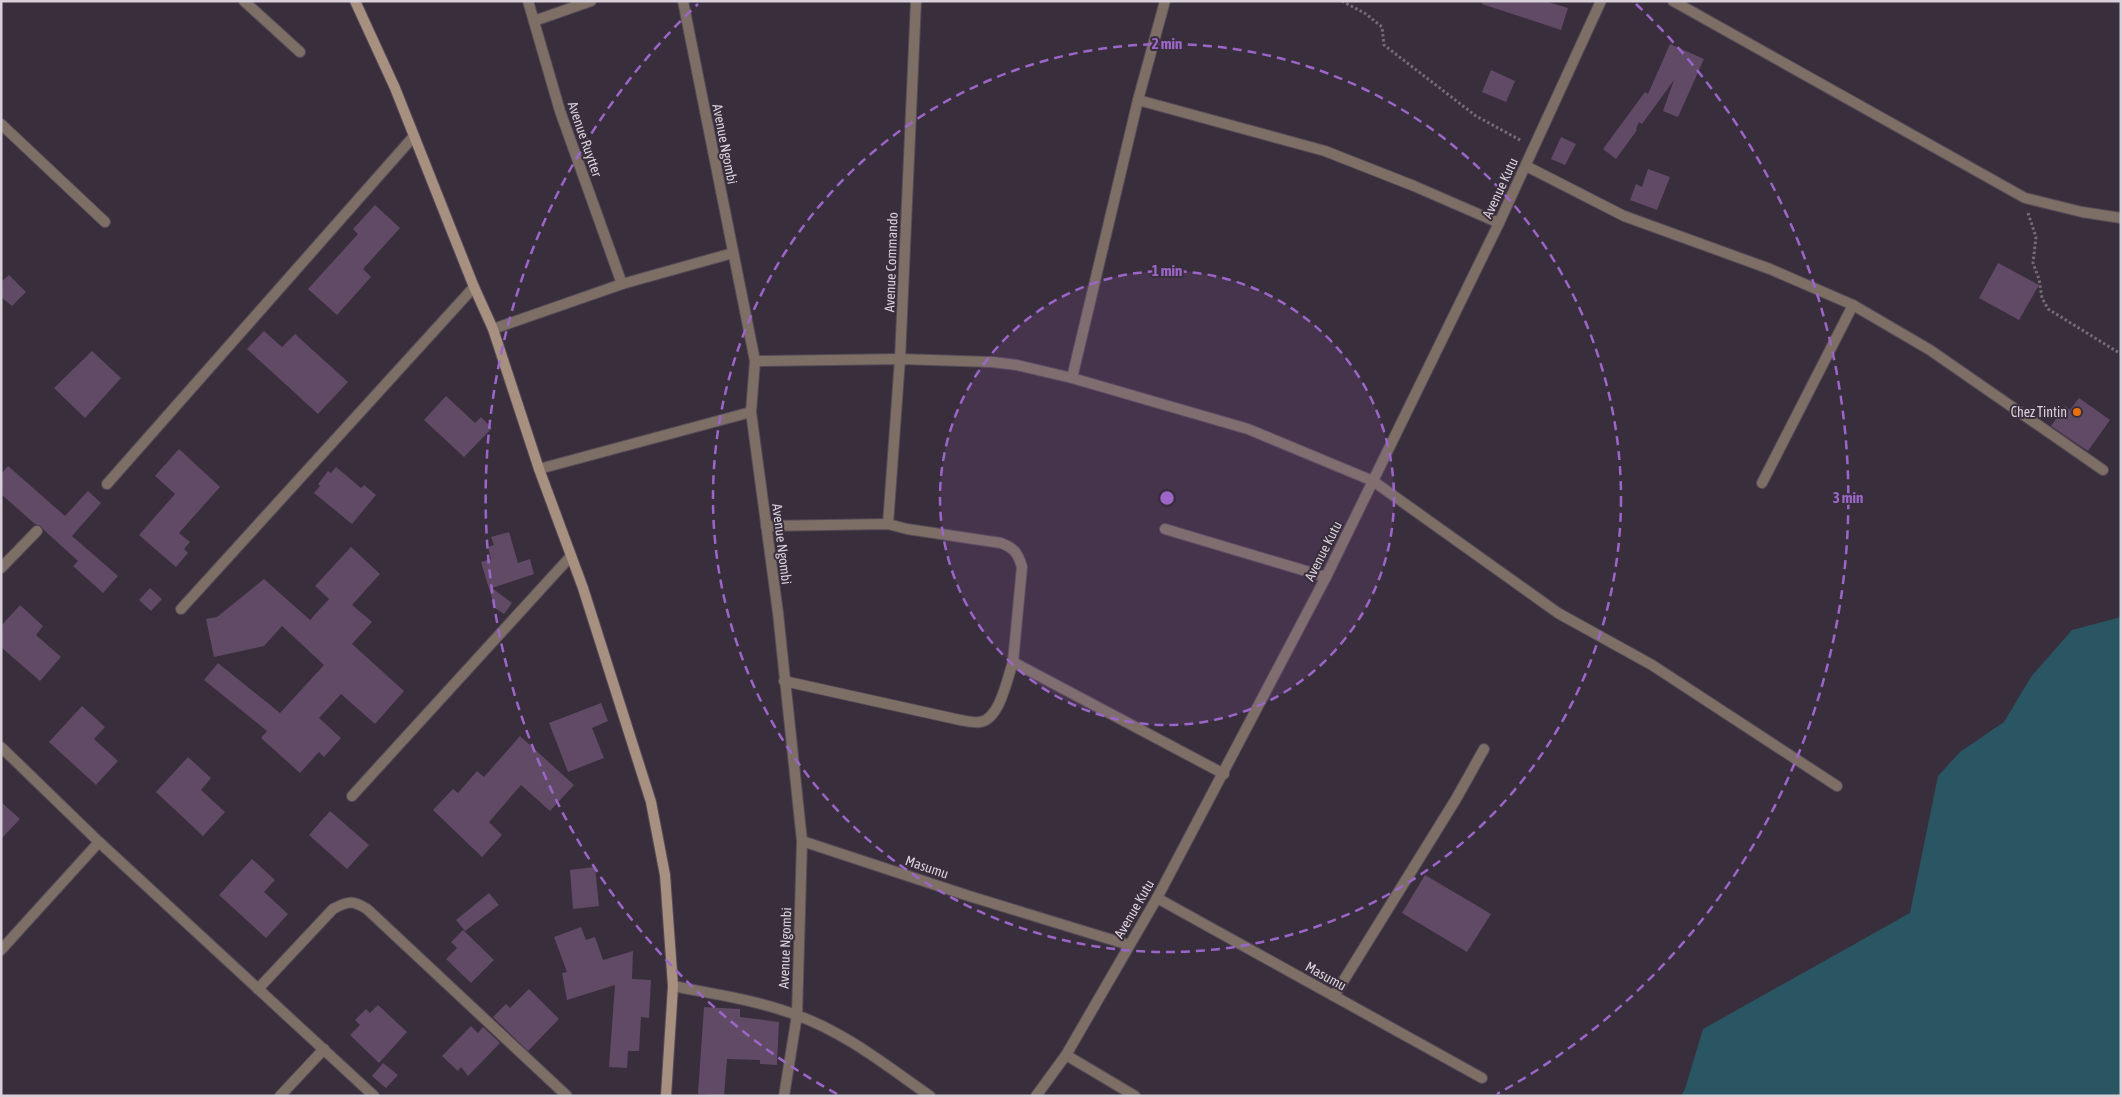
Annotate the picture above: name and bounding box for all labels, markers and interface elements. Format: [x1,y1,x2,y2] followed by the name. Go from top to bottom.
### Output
[1152,35,1182,52] text: 2 min
[565,99,606,180] street label: Avenue Ruytter
[709,103,741,185] street label: Avenue Ngombi
[1479,155,1521,221] street label: Avenue Kutu
[881,212,901,312] street label: Avenue Commando
[1152,262,1182,279] text: 1 min
[2011,404,2067,420] place label: Chez Tintin
[2071,406,2083,418] marker: Chez Tintin
[1158,489,1176,507] centre of rings
[1833,489,1863,506] text: 3 min
[769,503,795,585] street label: Avenue Ngombi
[1301,518,1345,584] street label: Avenue Kutu
[903,852,951,882] street label: Masumu
[1111,877,1157,941] street label: Avenue Kutu
[776,907,794,989] street label: Avenue Ngombi
[1303,958,1349,994] street label: Masumu

